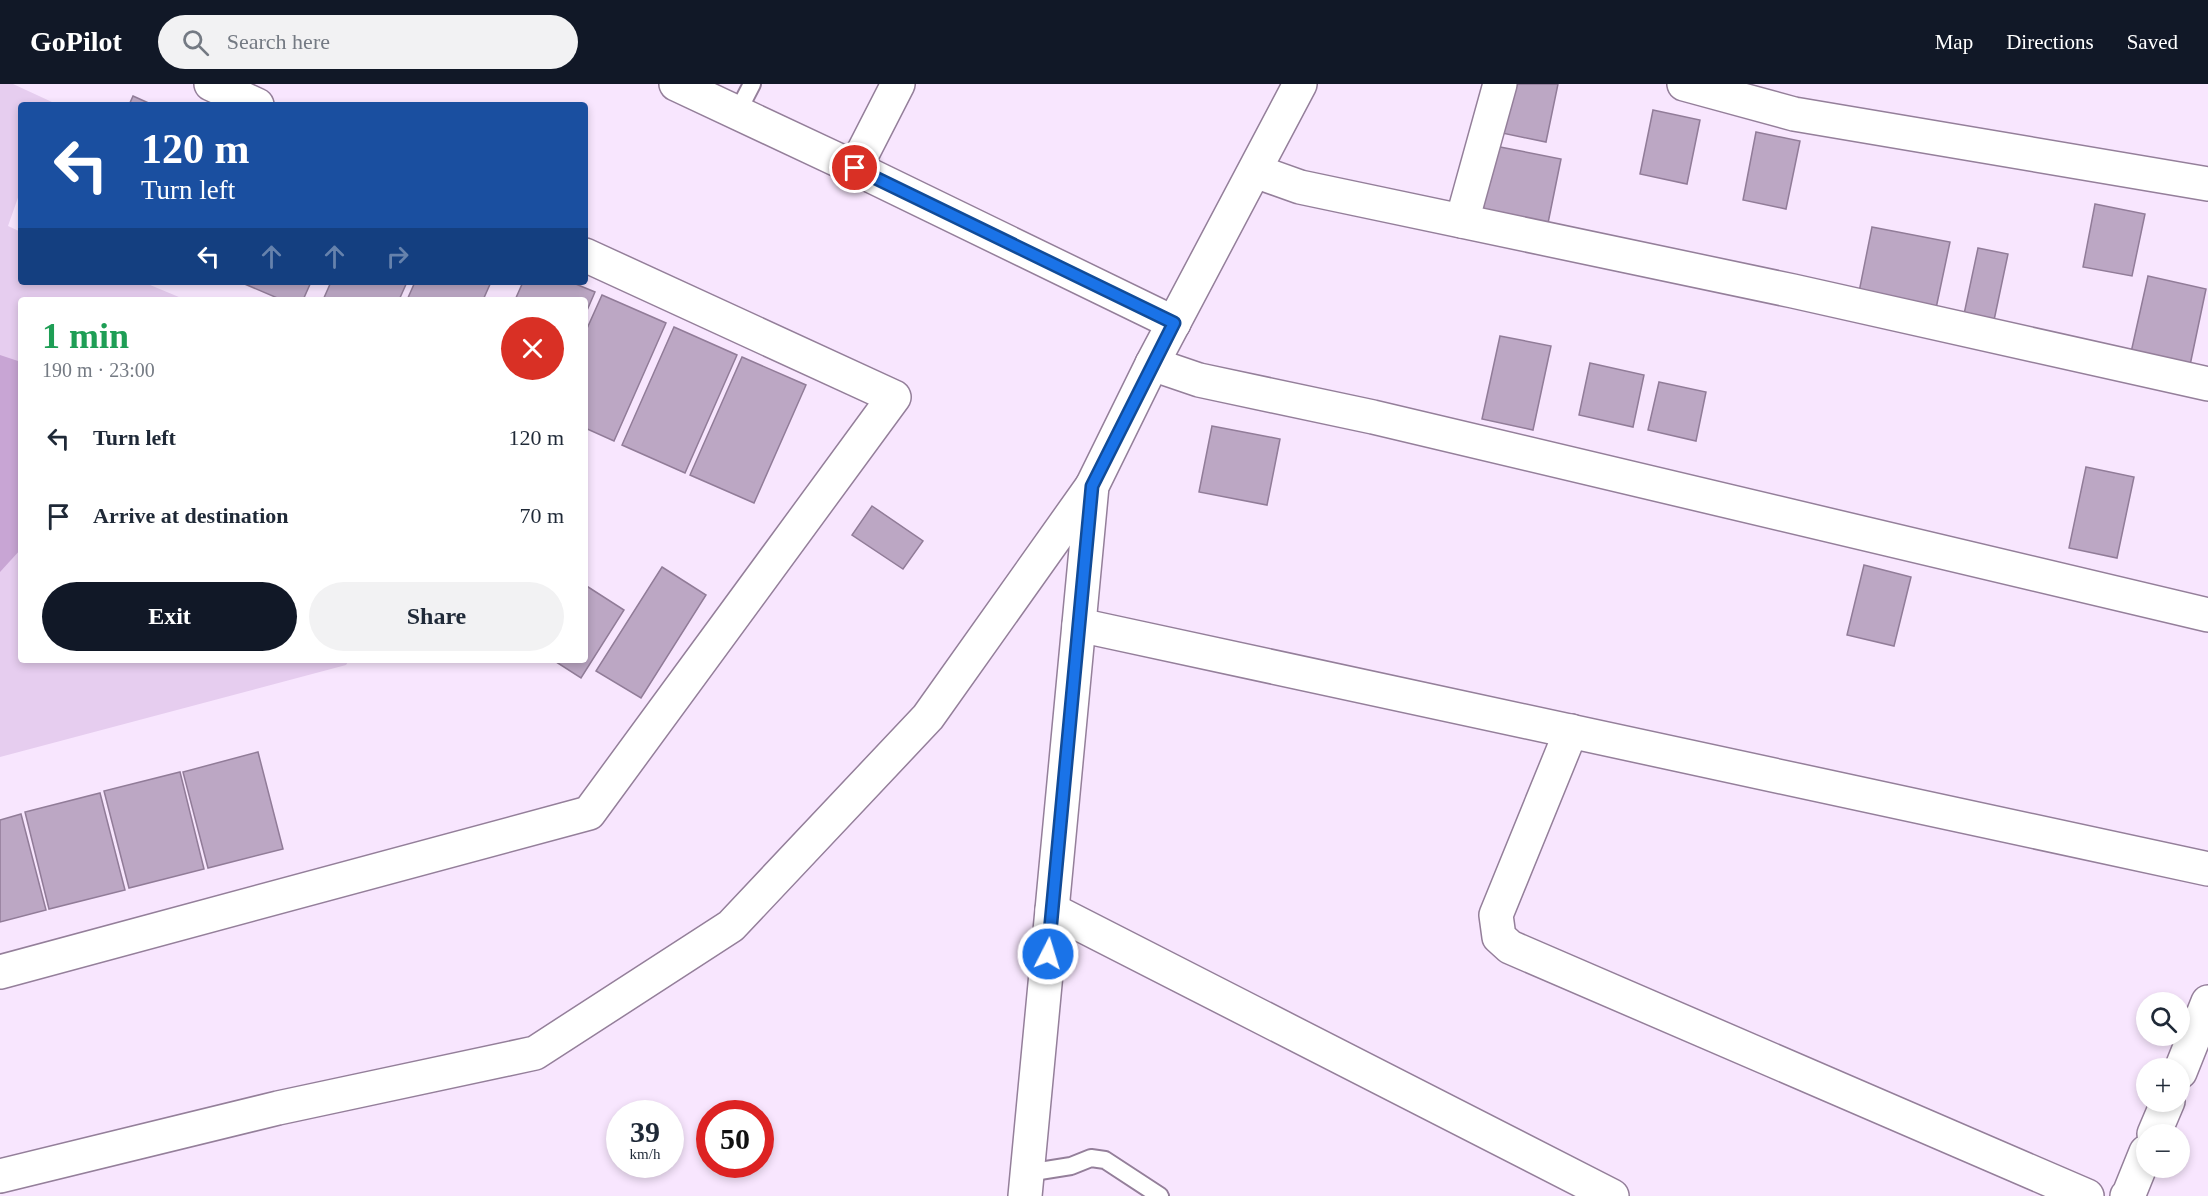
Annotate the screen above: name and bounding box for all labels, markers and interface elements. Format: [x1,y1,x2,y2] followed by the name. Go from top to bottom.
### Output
[158,15,578,69] search box
[30,26,122,57] text: GoPilot
[179,26,212,59] icon: search
[227,29,330,54] text: Search here
[1935,30,1973,54] text: Map
[2006,30,2094,54] text: Directions
[2127,30,2178,54] text: Saved
[42,126,120,204] icon: left
[141,126,250,172] text: 120 m
[829,142,880,193] pin
[838,151,871,184] icon: arrive
[141,175,235,205] text: Turn left
[192,240,225,273] icon: left
[255,240,288,273] icon: ahead
[318,240,351,273] icon: ahead
[381,240,414,273] icon: right
[42,316,129,356] text: 1 min
[501,317,564,380] button: close
[42,359,155,381] text: 190 m · 23:00
[42,422,75,455] icon: left
[93,425,176,450] text: Turn left
[508,425,564,450] text: 120 m
[42,500,75,533] icon: arrive
[93,503,289,528] text: Arrive at destination
[519,503,564,528] text: 70 m
[42,582,297,651] button: Exit
[309,582,564,651] button: Share
[1016,922,1080,986] position arrow
[2136,992,2190,1178] map controls
[2136,992,2190,1046] button: search
[2136,1058,2190,1112] button: +
[696,1100,774,1178] speed limit sign: 50
[630,1115,660,1148] text: 39
[2136,1124,2190,1178] button: −
[630,1146,660,1162] text: km/h

